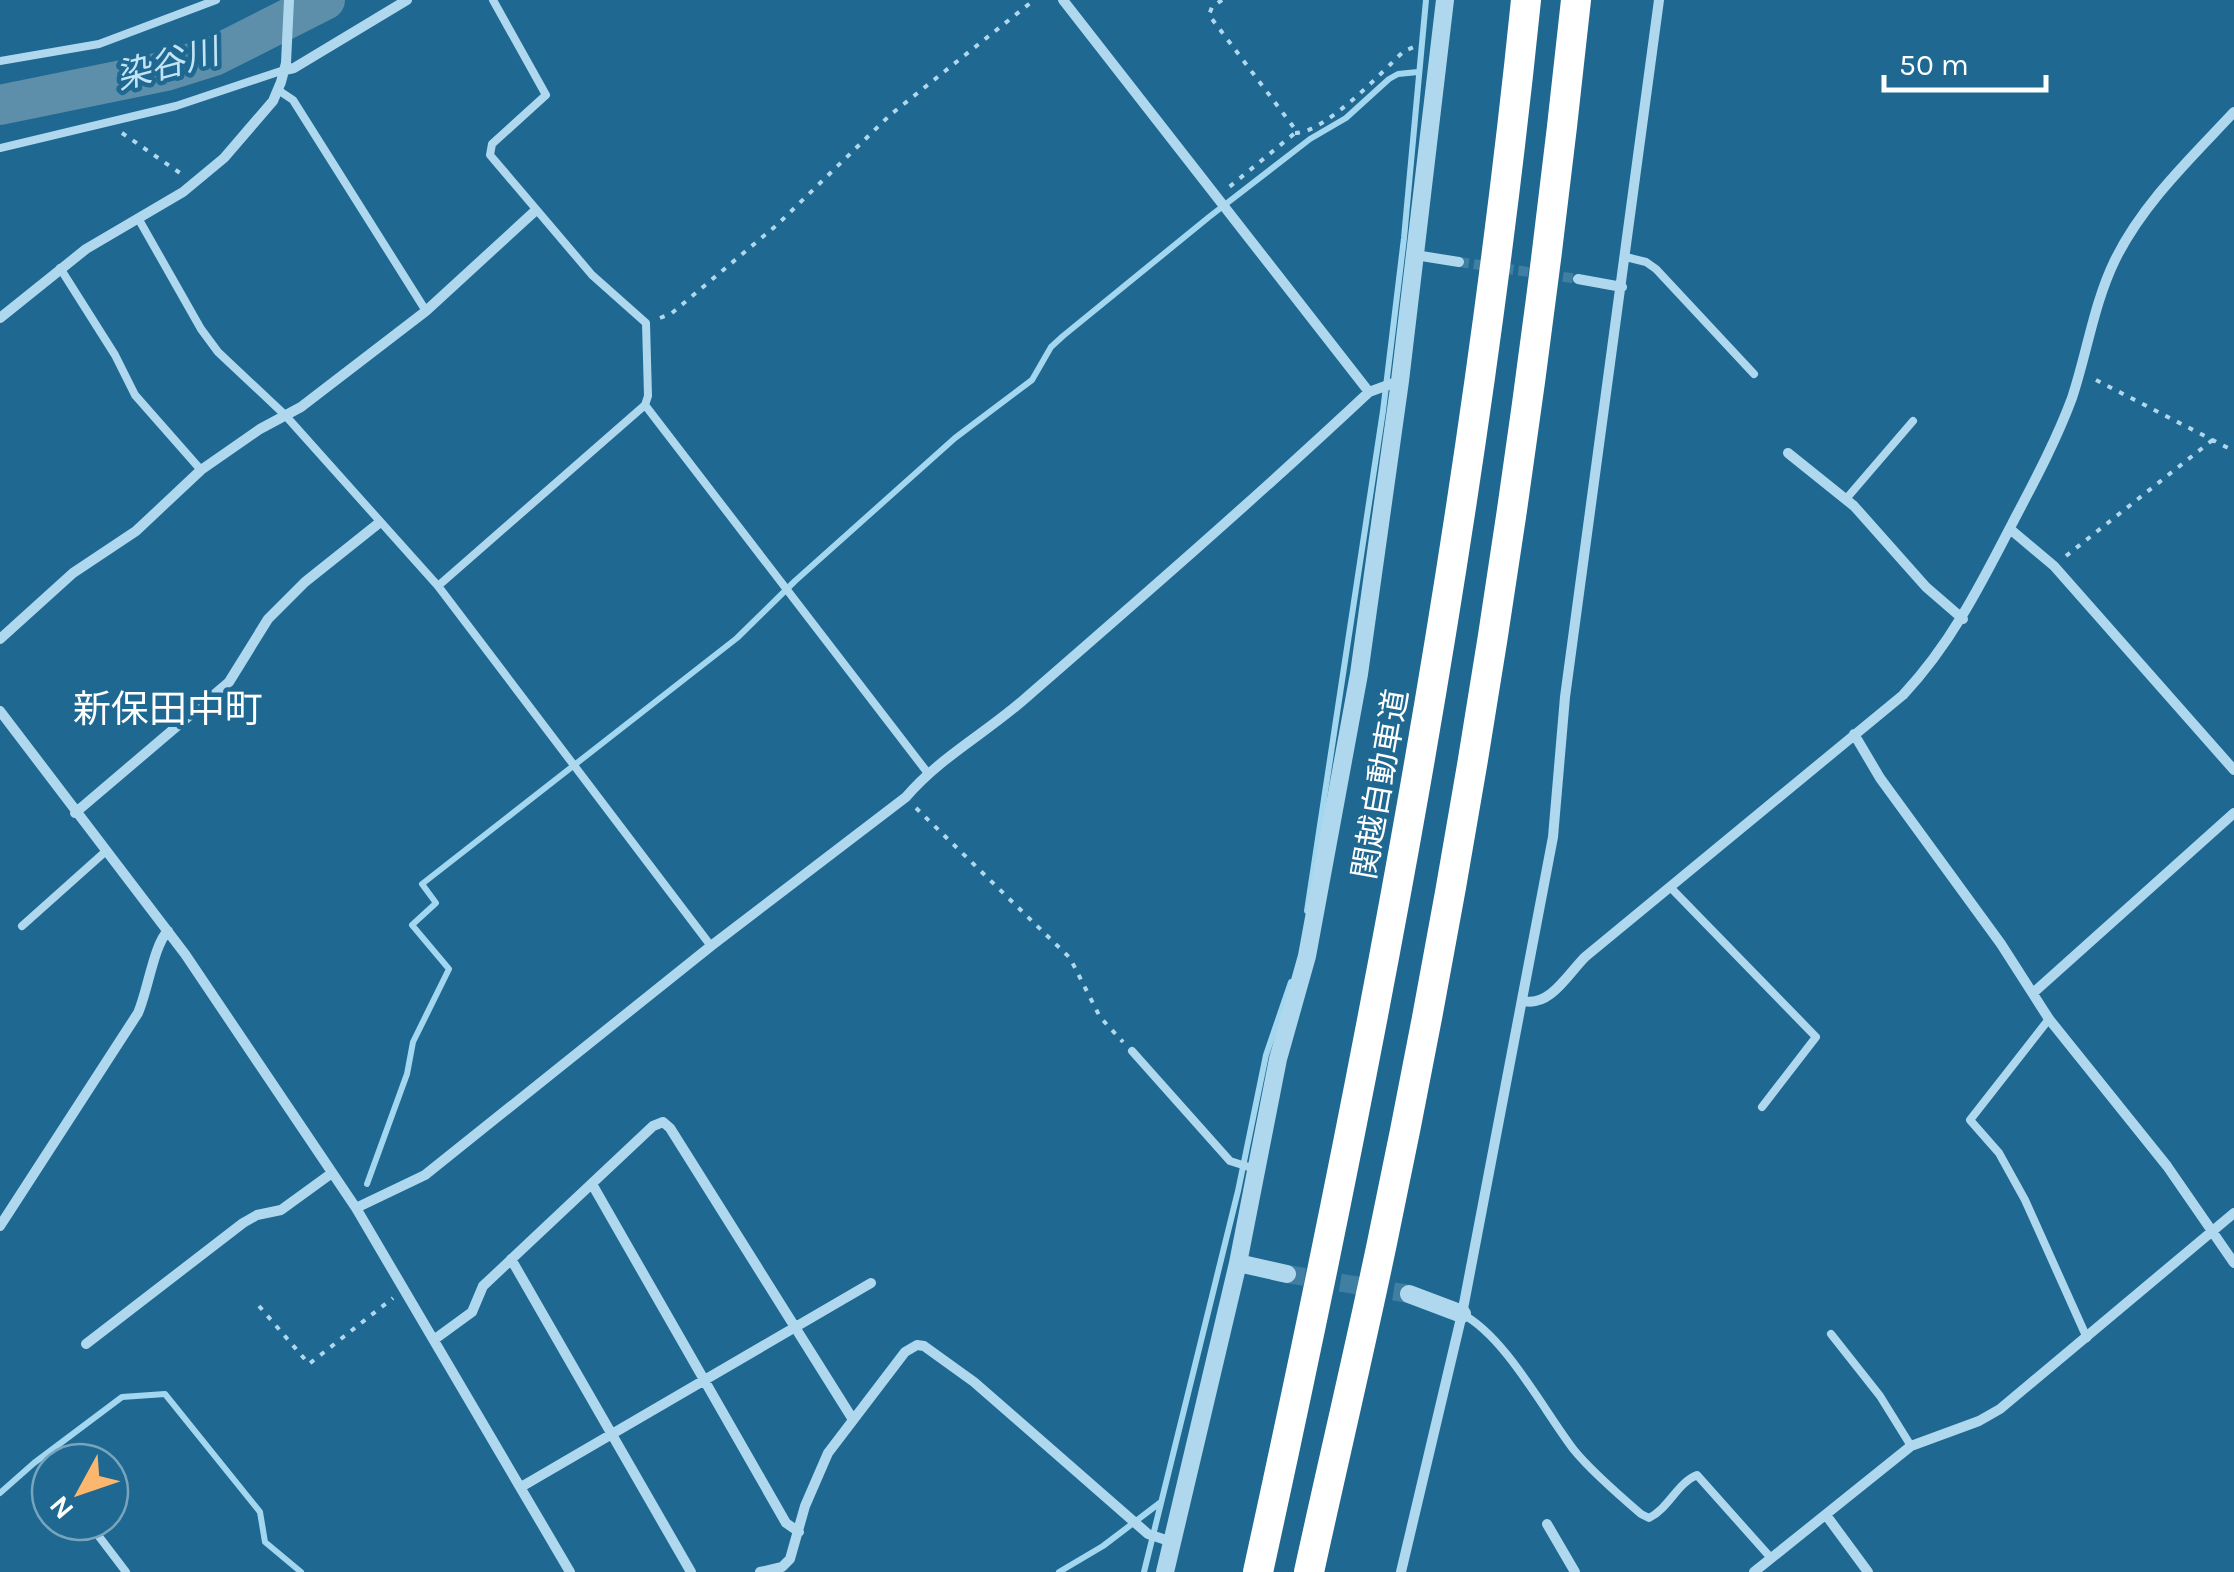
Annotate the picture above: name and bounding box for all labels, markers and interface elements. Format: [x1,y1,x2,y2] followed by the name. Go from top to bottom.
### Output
[111,30,227,98] water label: 染谷川
[1884,30,2046,92] scale bar
[1899,47,1969,83] text: 50 m
[1346,686,1415,882] street label: 関越自動車道
[73,687,263,732] district label: 新保田中町
[30,1442,130,1542] north arrow
[42,1489,80,1526] text: N

